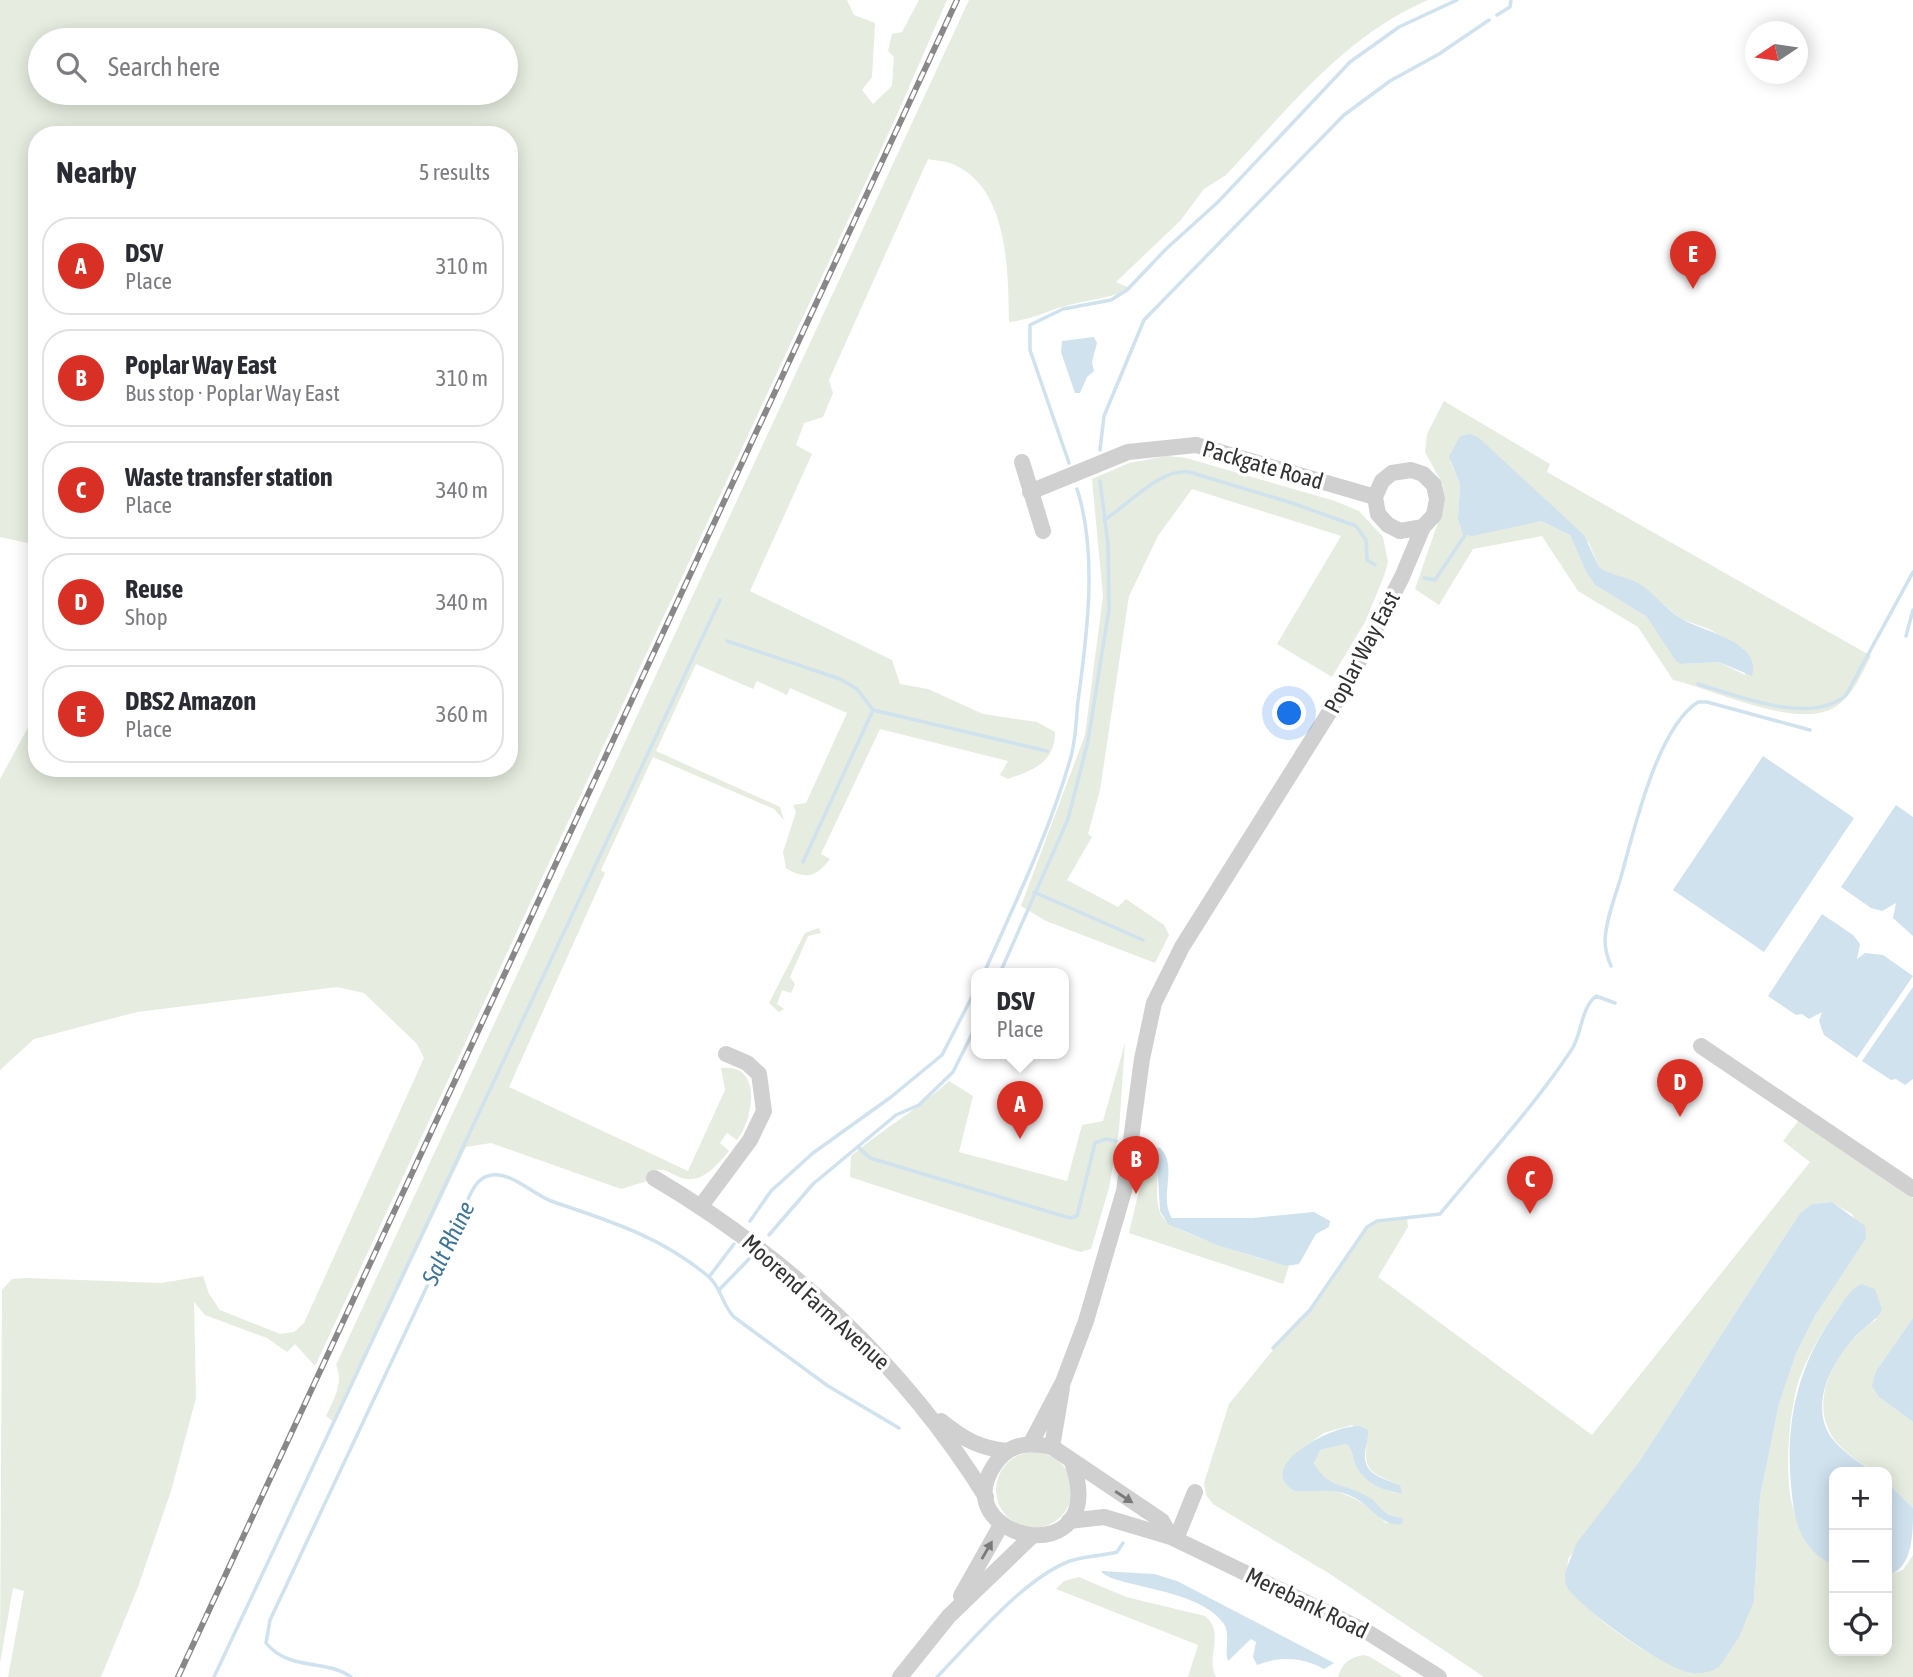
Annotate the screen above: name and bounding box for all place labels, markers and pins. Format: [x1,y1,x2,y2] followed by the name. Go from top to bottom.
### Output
[1670,231,1716,289] pin: E
[1657,1059,1703,1117] pin: D
[997,1081,1043,1139] pin: A
[1113,1136,1159,1194] pin: B
[1507,1156,1553,1214] pin: C

